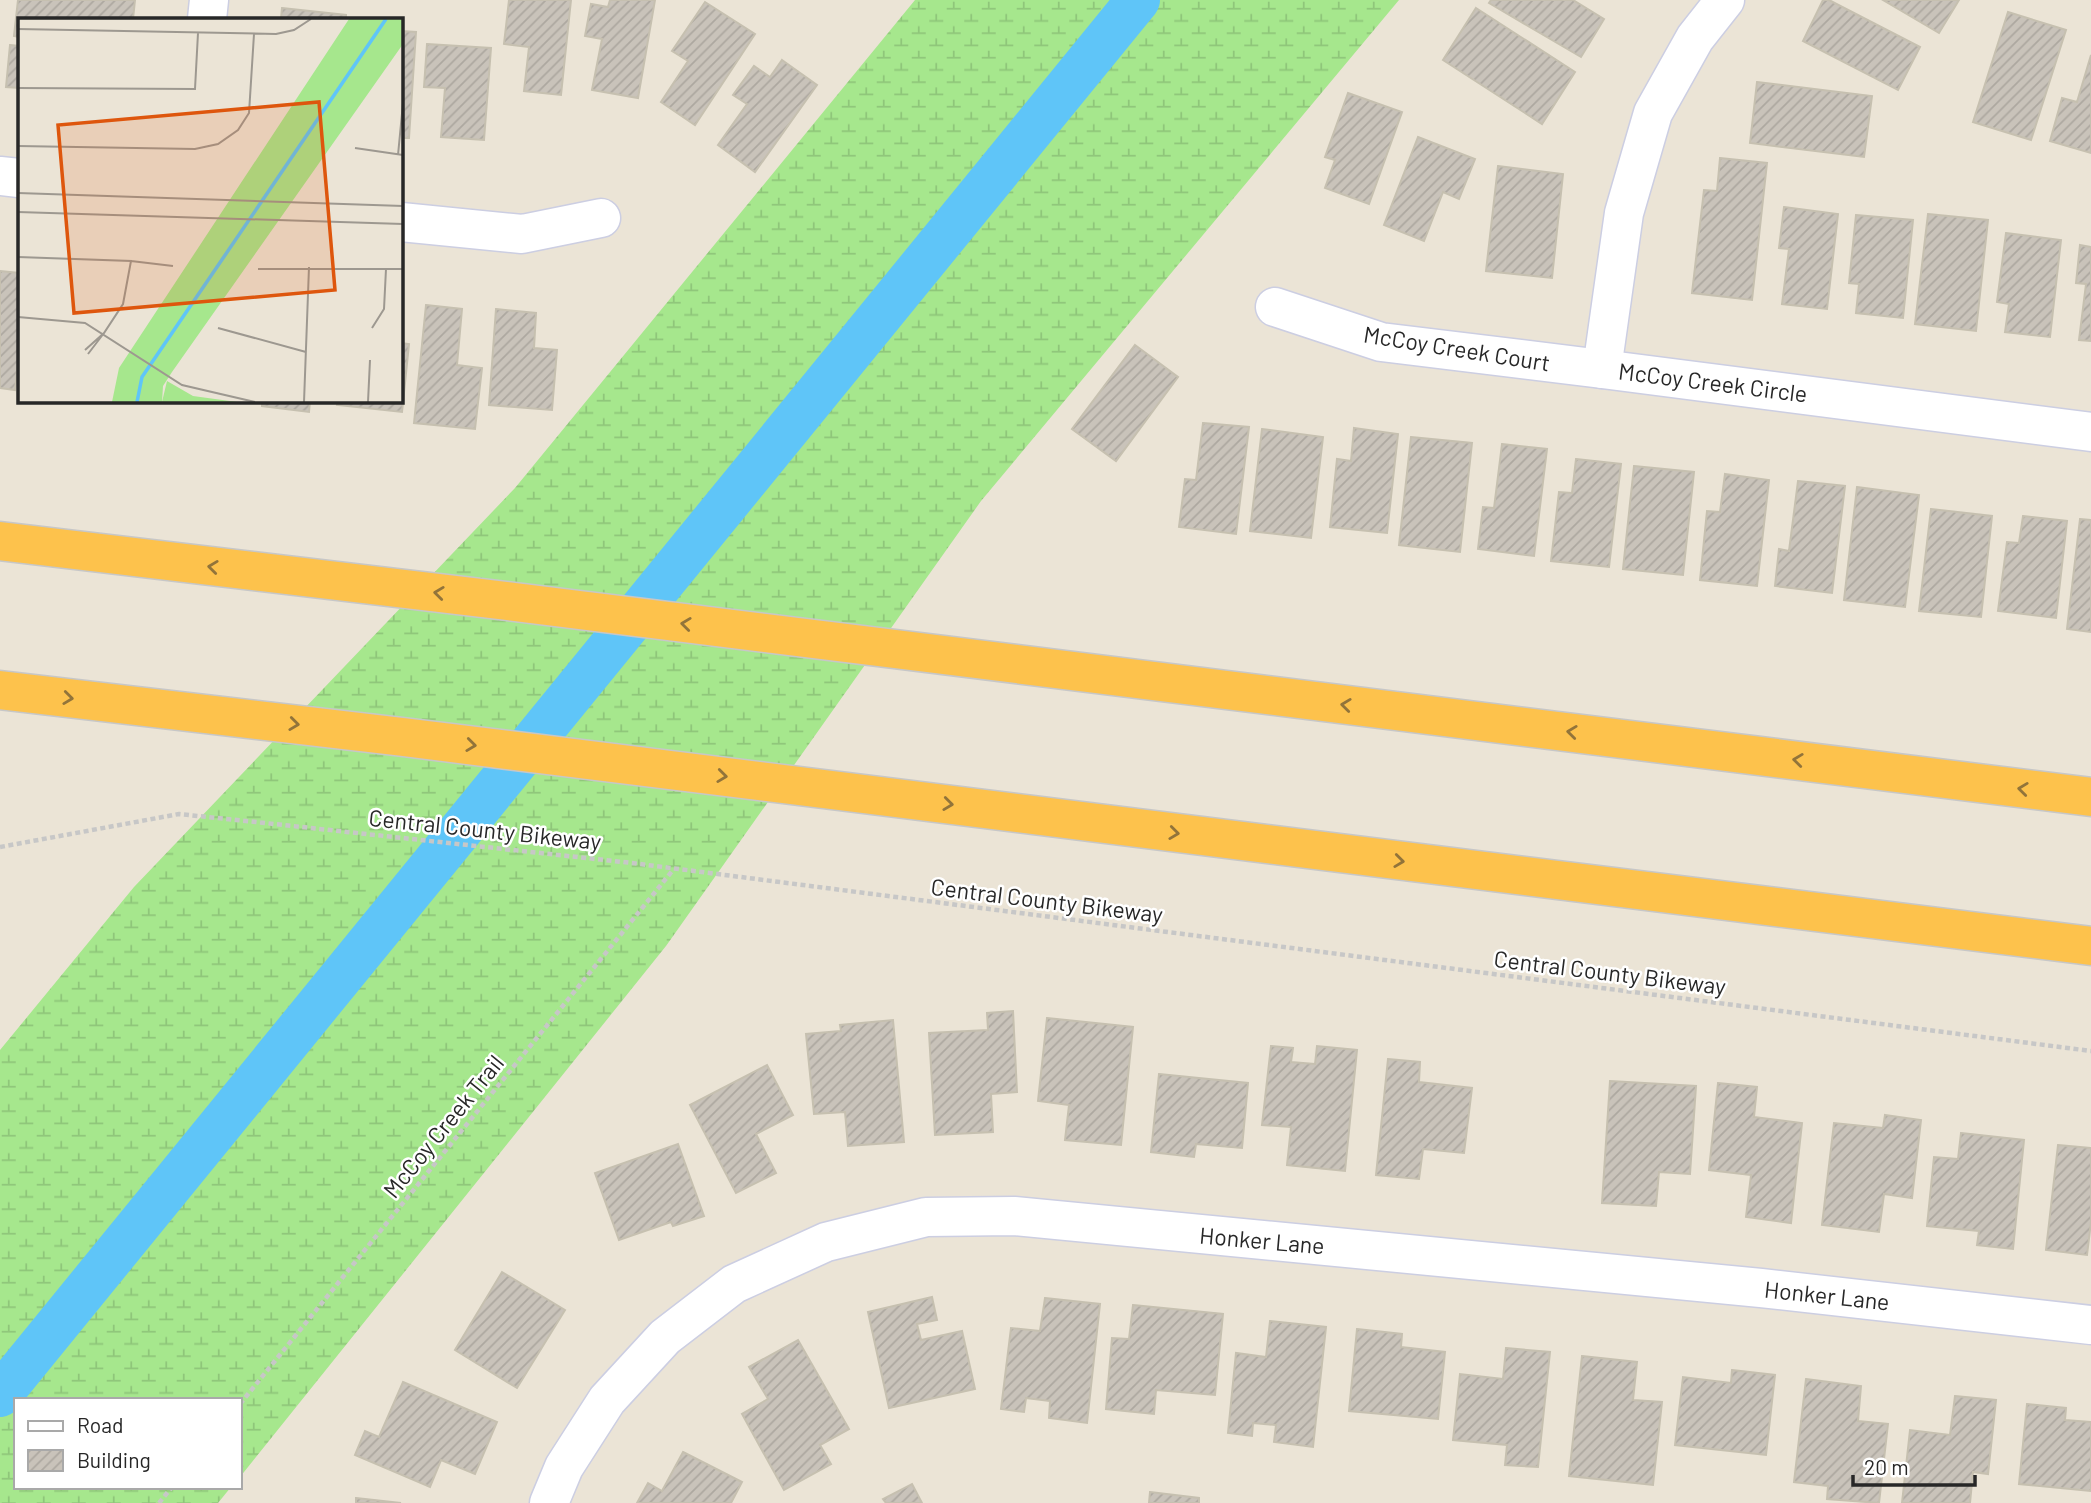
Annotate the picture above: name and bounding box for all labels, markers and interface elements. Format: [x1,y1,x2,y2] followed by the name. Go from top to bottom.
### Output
[18,18,402,402] inset map
[1362,319,1552,377] street label: McCoy Creek Court
[1617,357,1809,407] street label: McCoy Creek Circle
[207,559,219,574] one-way arrow
[433,586,445,601] one-way arrow
[680,617,691,632] one-way arrow
[62,691,74,706] one-way arrow
[1340,697,1352,712] one-way arrow
[288,717,300,732] one-way arrow
[1566,725,1578,740] one-way arrow
[465,738,476,753] one-way arrow
[1792,753,1803,768] one-way arrow
[716,769,728,784] one-way arrow
[2017,781,2029,796] one-way arrow
[942,797,954,812] one-way arrow
[367,803,603,855] street label: Central County Bikeway
[1168,825,1180,840] one-way arrow
[1394,853,1405,868] one-way arrow
[929,872,1165,928] street label: Central County Bikeway
[1492,944,1728,1000] street label: Central County Bikeway
[377,1049,509,1203] street label: McCoy Creek Trail
[1198,1221,1326,1259] street label: Honker Lane
[1763,1275,1891,1315] street label: Honker Lane
[14,1398,242,1489] legend
[77,1412,123,1437] text: Road
[1853,1444,1976,1488] scale bar
[77,1447,151,1472] text: Building
[1864,1454,1909,1479] text: 20 m

